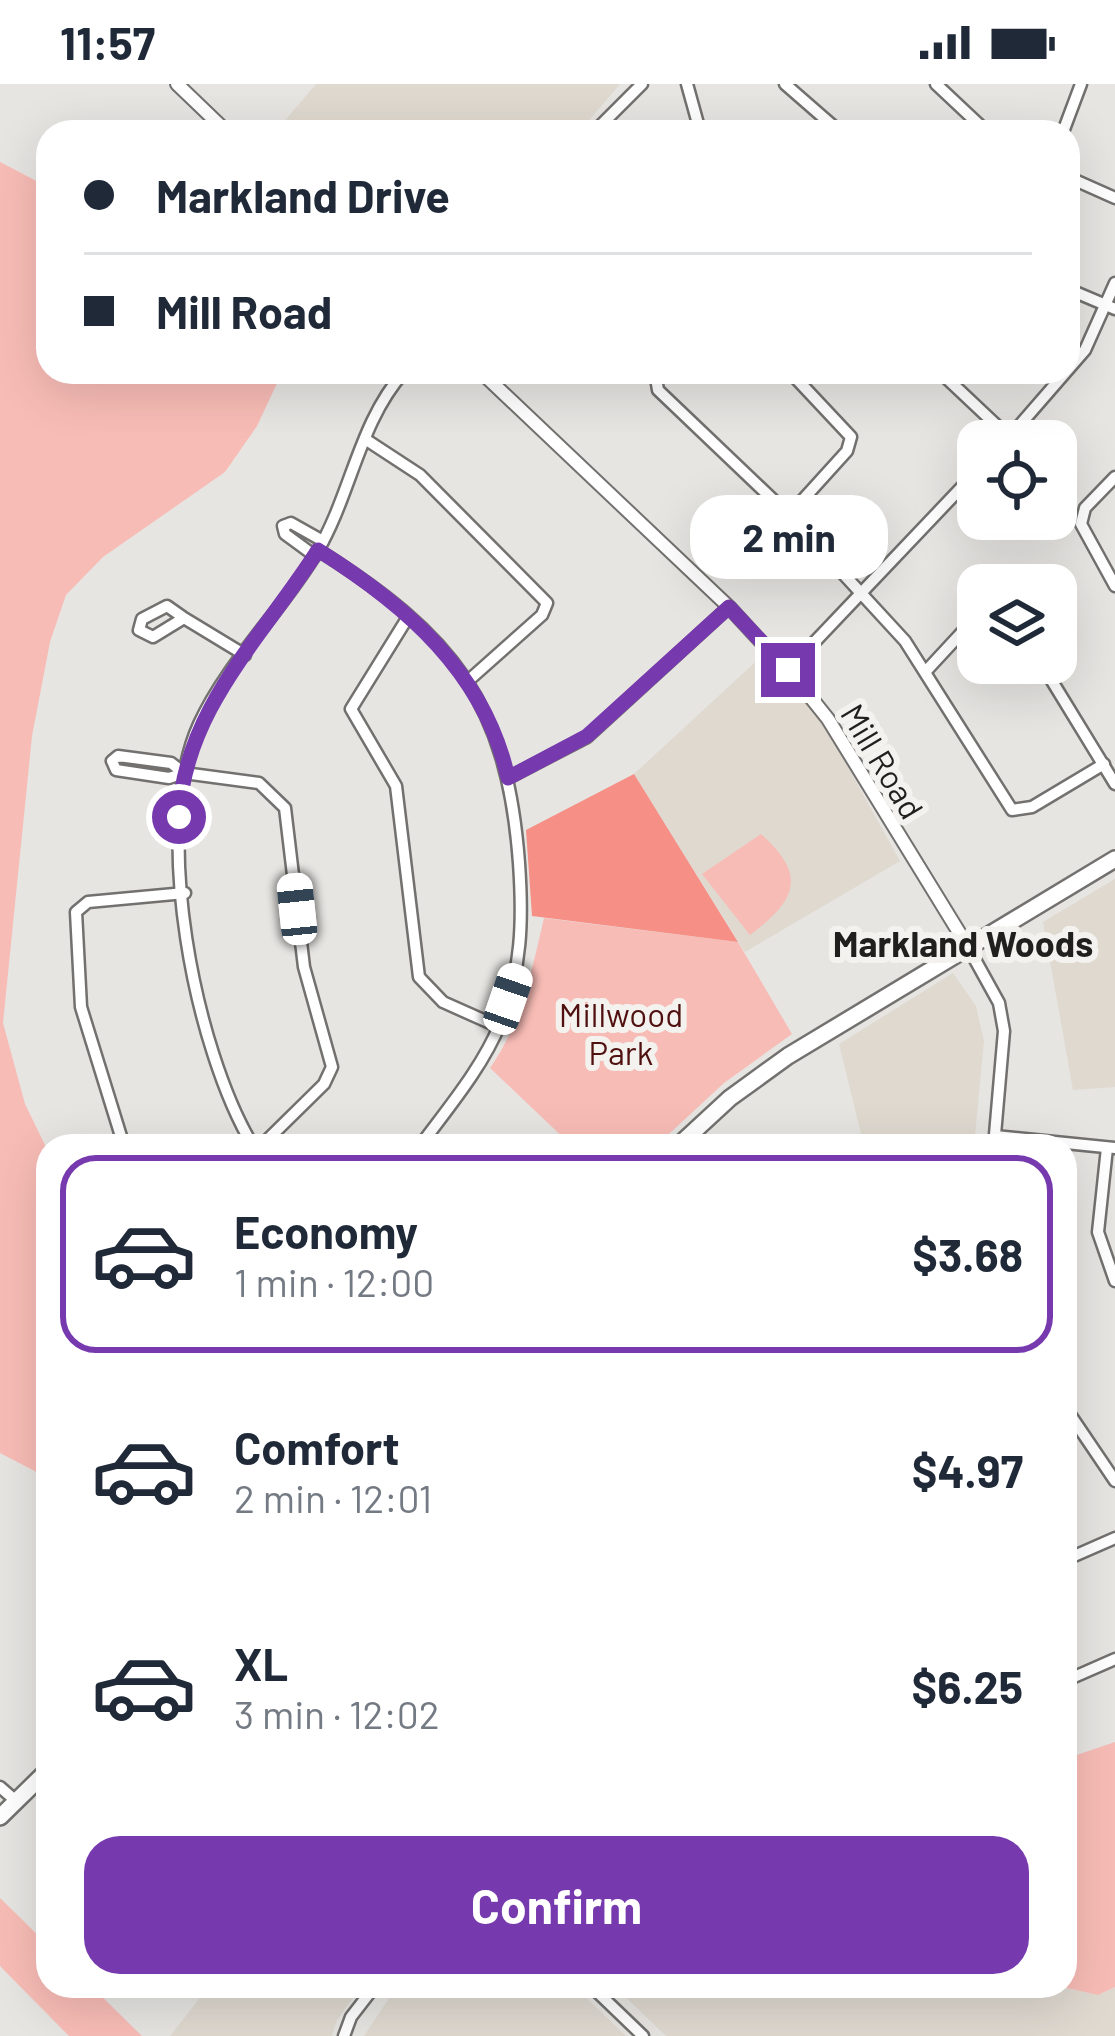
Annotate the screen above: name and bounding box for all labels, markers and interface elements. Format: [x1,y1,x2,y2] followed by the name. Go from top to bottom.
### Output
[60,15,155,69] text: 11:57
[156,168,450,222] text: Markland Drive
[156,284,332,338] text: Mill Road
[957,420,1077,684] map controls
[957,420,1077,540] button: locate
[689,496,887,580] callout: 2 min
[742,513,836,560] text: 2 min
[957,564,1077,684] button: layers
[761,643,815,697] route end
[833,696,933,826] street label: Mill Road
[152,790,206,844] route start
[275,871,319,947] car
[833,921,1093,964] district label: Markland Woods
[479,959,537,1039] car
[559,994,683,1072] park label: Millwood Park
[90,1200,198,1308] icon: car
[234,1204,418,1258] text: Economy
[912,1227,1023,1281] text: $3.68
[234,1258,434,1305] text: 1 min · 12:00
[90,1416,198,1524] icon: car
[234,1420,400,1474] text: Comfort
[912,1443,1023,1497] text: $4.97
[234,1474,432,1521] text: 2 min · 12:01
[90,1632,198,1740] icon: car
[234,1636,288,1690] text: XL
[911,1659,1023,1713] text: $6.25
[234,1690,440,1737] text: 3 min · 12:02
[84,1836,1029,1974] button: Confirm

